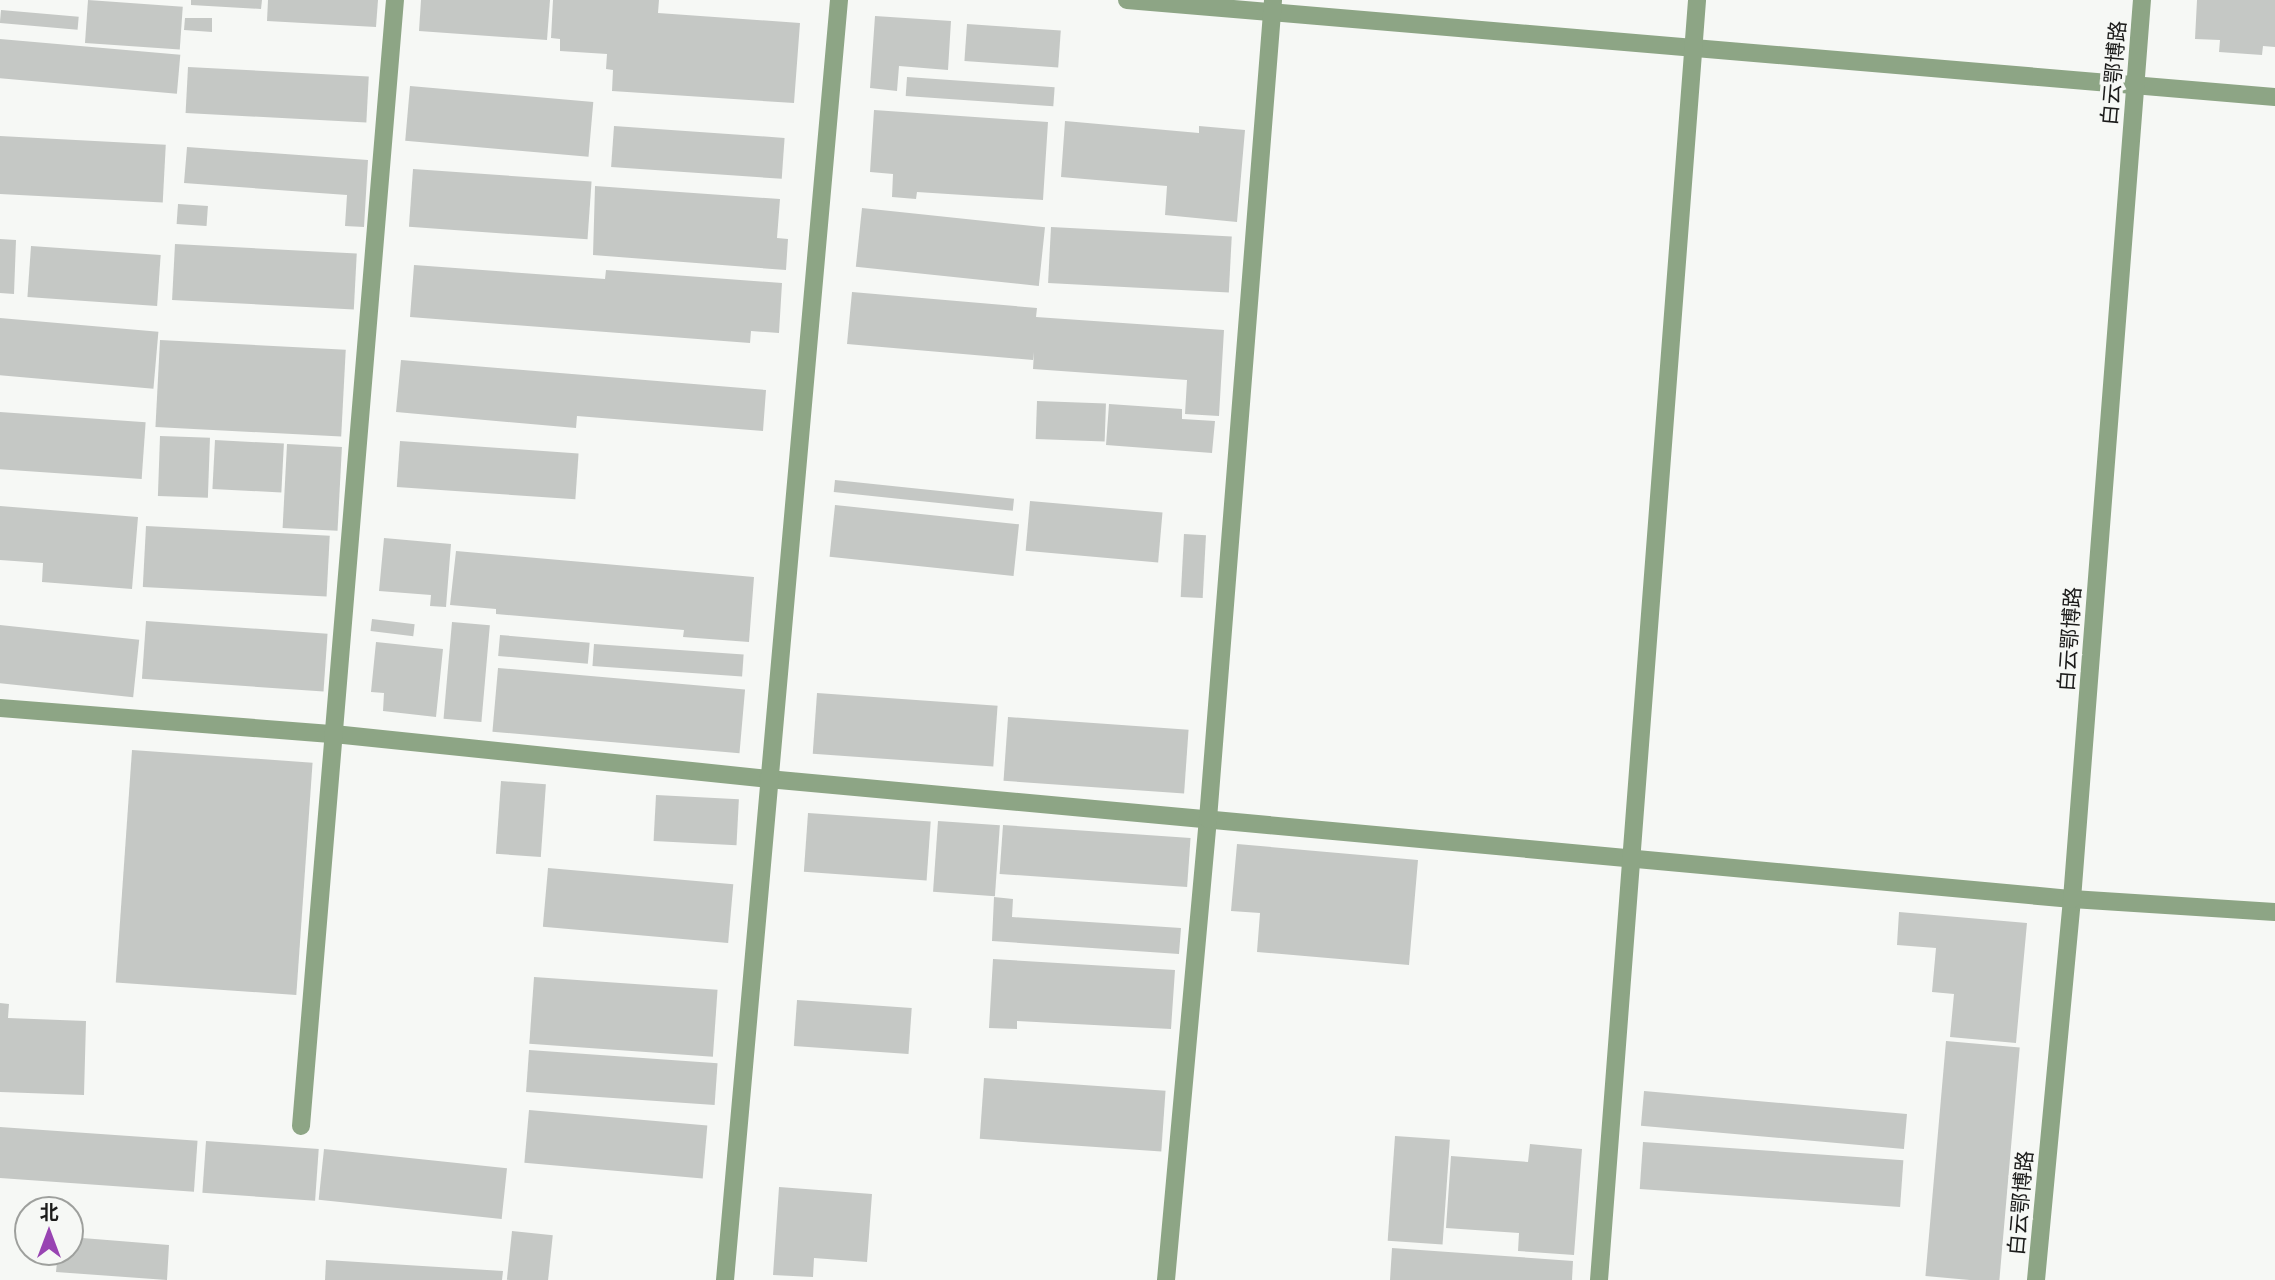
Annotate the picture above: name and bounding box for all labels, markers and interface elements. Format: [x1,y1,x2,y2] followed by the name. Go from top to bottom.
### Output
[2096,20,2130,126] street label: 白云鄂博路
[2053,586,2085,692] street label: 白云鄂博路
[2003,1150,2037,1256] street label: 白云鄂博路
[14,1196,84,1266] north arrow
[39,1200,59,1223] text: 北

